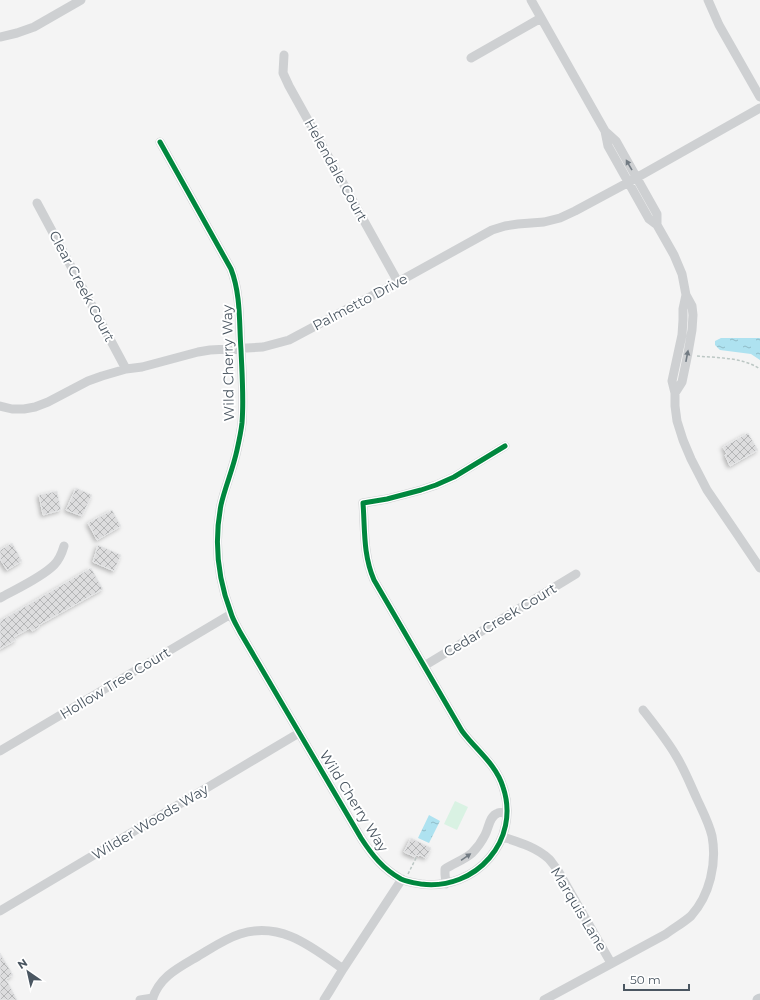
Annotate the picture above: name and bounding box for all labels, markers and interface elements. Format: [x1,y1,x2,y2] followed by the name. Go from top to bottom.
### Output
[300,116,372,225] street label: Helendale Court
[626,159,633,171] one-way arrow
[45,227,119,345] street label: Clear Creek Court
[309,269,411,335] street label: Palmetto Drive
[218,304,238,421] street label: Wild Cherry Way
[685,350,691,362] one-way arrow
[440,579,560,661] street label: Cedar Creek Court
[57,643,174,723] street label: Hollow Tree Court
[315,747,393,856] street label: Wild Cherry Way
[88,780,212,864] street label: Wilder Woods Way
[461,853,471,861] one-way arrow
[547,864,611,954] street label: Marquis Lane
[8,952,48,992] north arrow
[15,955,30,972] text: N
[624,966,689,992] scale bar
[630,972,661,987] text: 50 m

